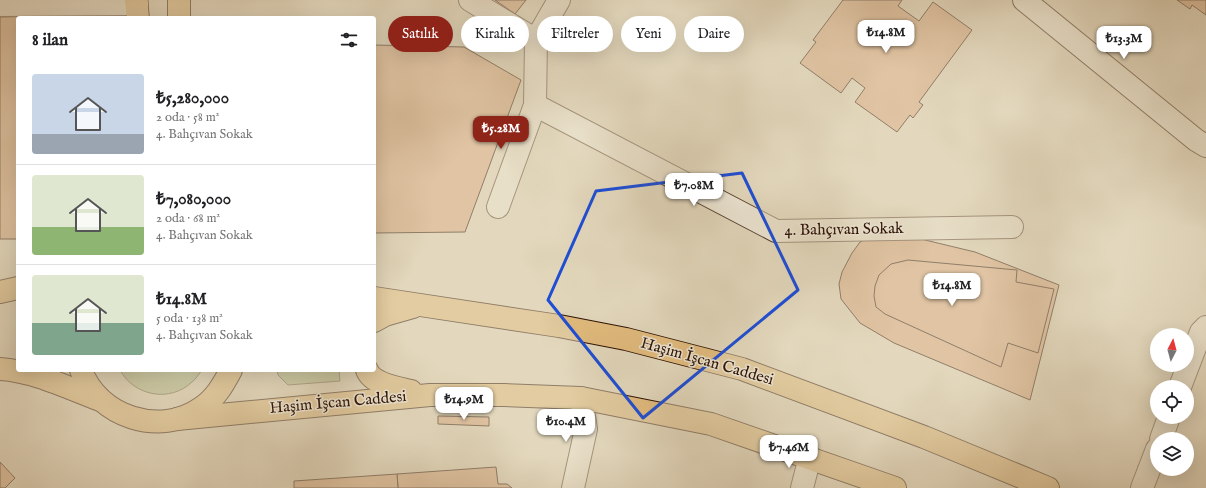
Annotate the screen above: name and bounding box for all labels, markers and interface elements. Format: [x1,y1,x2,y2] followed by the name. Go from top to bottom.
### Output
[388,16,453,52] chip: Satılık
[461,16,529,52] chip: Kiralık
[537,16,613,52] chip: Filtreler
[621,16,676,52] chip: Yeni
[684,16,744,52] chip: Daire
[853,20,919,54] pin: ₺14.8M
[866,24,906,41] text: ₺14.8M
[1091,26,1157,60] pin: ₺13.3M
[338,29,360,51] icon: filters
[32,30,68,51] text: 8 ilan
[1105,30,1143,47] text: ₺13.3M
[156,88,229,109] text: ₺5,280,000
[64,90,112,138] icon: home
[156,109,219,126] text: 2 oda · 58 m²
[468,116,534,150] pin: ₺5.28M
[482,120,520,137] text: ₺5.28M
[156,126,253,143] text: 4. Bahçıvan Sokak
[661,173,727,207] pin: ₺7.08M
[674,177,714,194] text: ₺7.08M
[156,189,231,210] text: ₺7,080,000
[64,191,112,239] icon: home
[156,210,220,227] text: 2 oda · 68 m²
[784,219,904,241] street label: 4. Bahçıvan Sokak
[156,227,253,244] text: 4. Bahçıvan Sokak
[919,273,985,307] pin: ₺14.8M
[932,277,972,294] text: ₺14.8M
[156,289,207,310] text: ₺14.8M
[64,291,112,339] icon: home
[156,310,223,327] text: 5 oda · 138 m²
[156,327,253,344] text: 4. Bahçıvan Sokak
[1150,328,1194,372] north arrow
[1150,328,1194,476] map controls
[638,332,776,391] street label: Haşim İşcan Caddesi
[1150,380,1194,424] button: locate
[269,385,407,419] street label: Haşim İşcan Caddesi
[431,387,497,421] pin: ₺14.9M
[444,391,484,408] text: ₺14.9M
[533,409,599,443] pin: ₺10.4M
[546,413,586,430] text: ₺10.4M
[1150,432,1194,476] button: layers
[756,435,822,469] pin: ₺7.46M
[769,439,809,456] text: ₺7.46M

